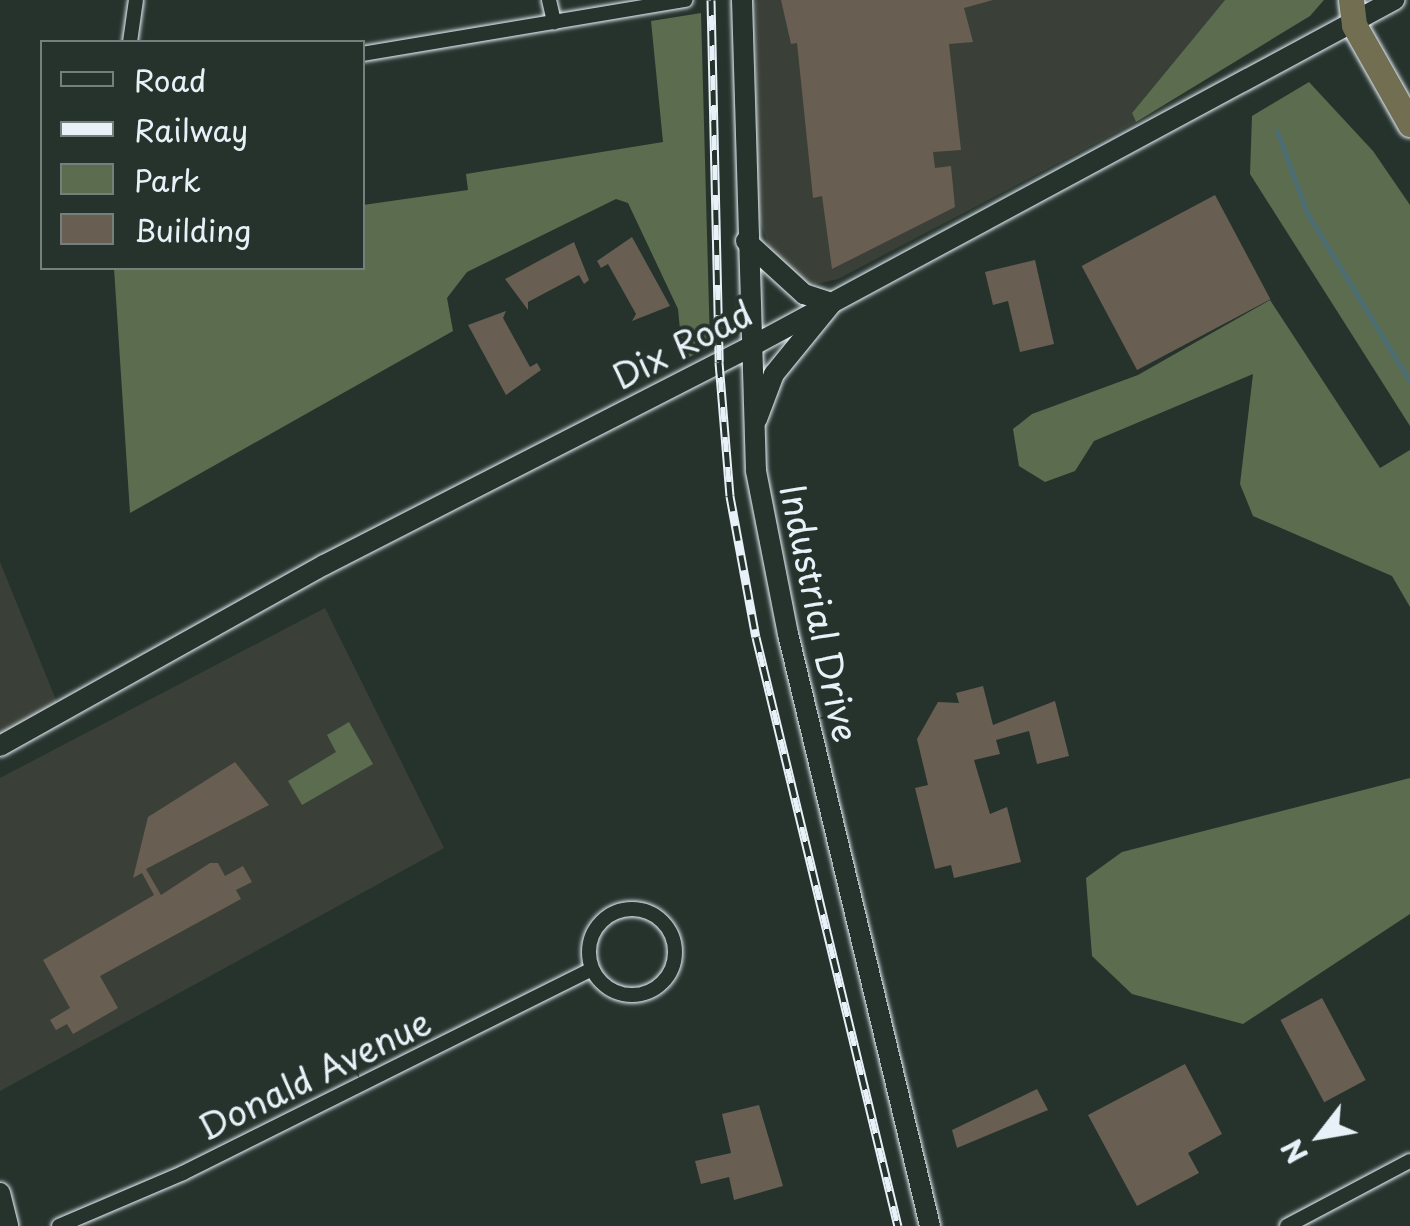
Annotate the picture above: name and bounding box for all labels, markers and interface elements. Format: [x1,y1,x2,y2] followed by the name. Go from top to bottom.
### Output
[40,40,365,270] legend
[134,57,207,102] text: Road
[134,107,248,152] text: Railway
[134,157,201,202] text: Park
[134,207,251,252] text: Building
[605,291,759,397] street label: Dix Road
[772,482,868,744] street label: Industrial Drive
[190,999,438,1149] street label: Donald Avenue
[1270,1086,1370,1186] north arrow
[1270,1131,1318,1172] text: N

